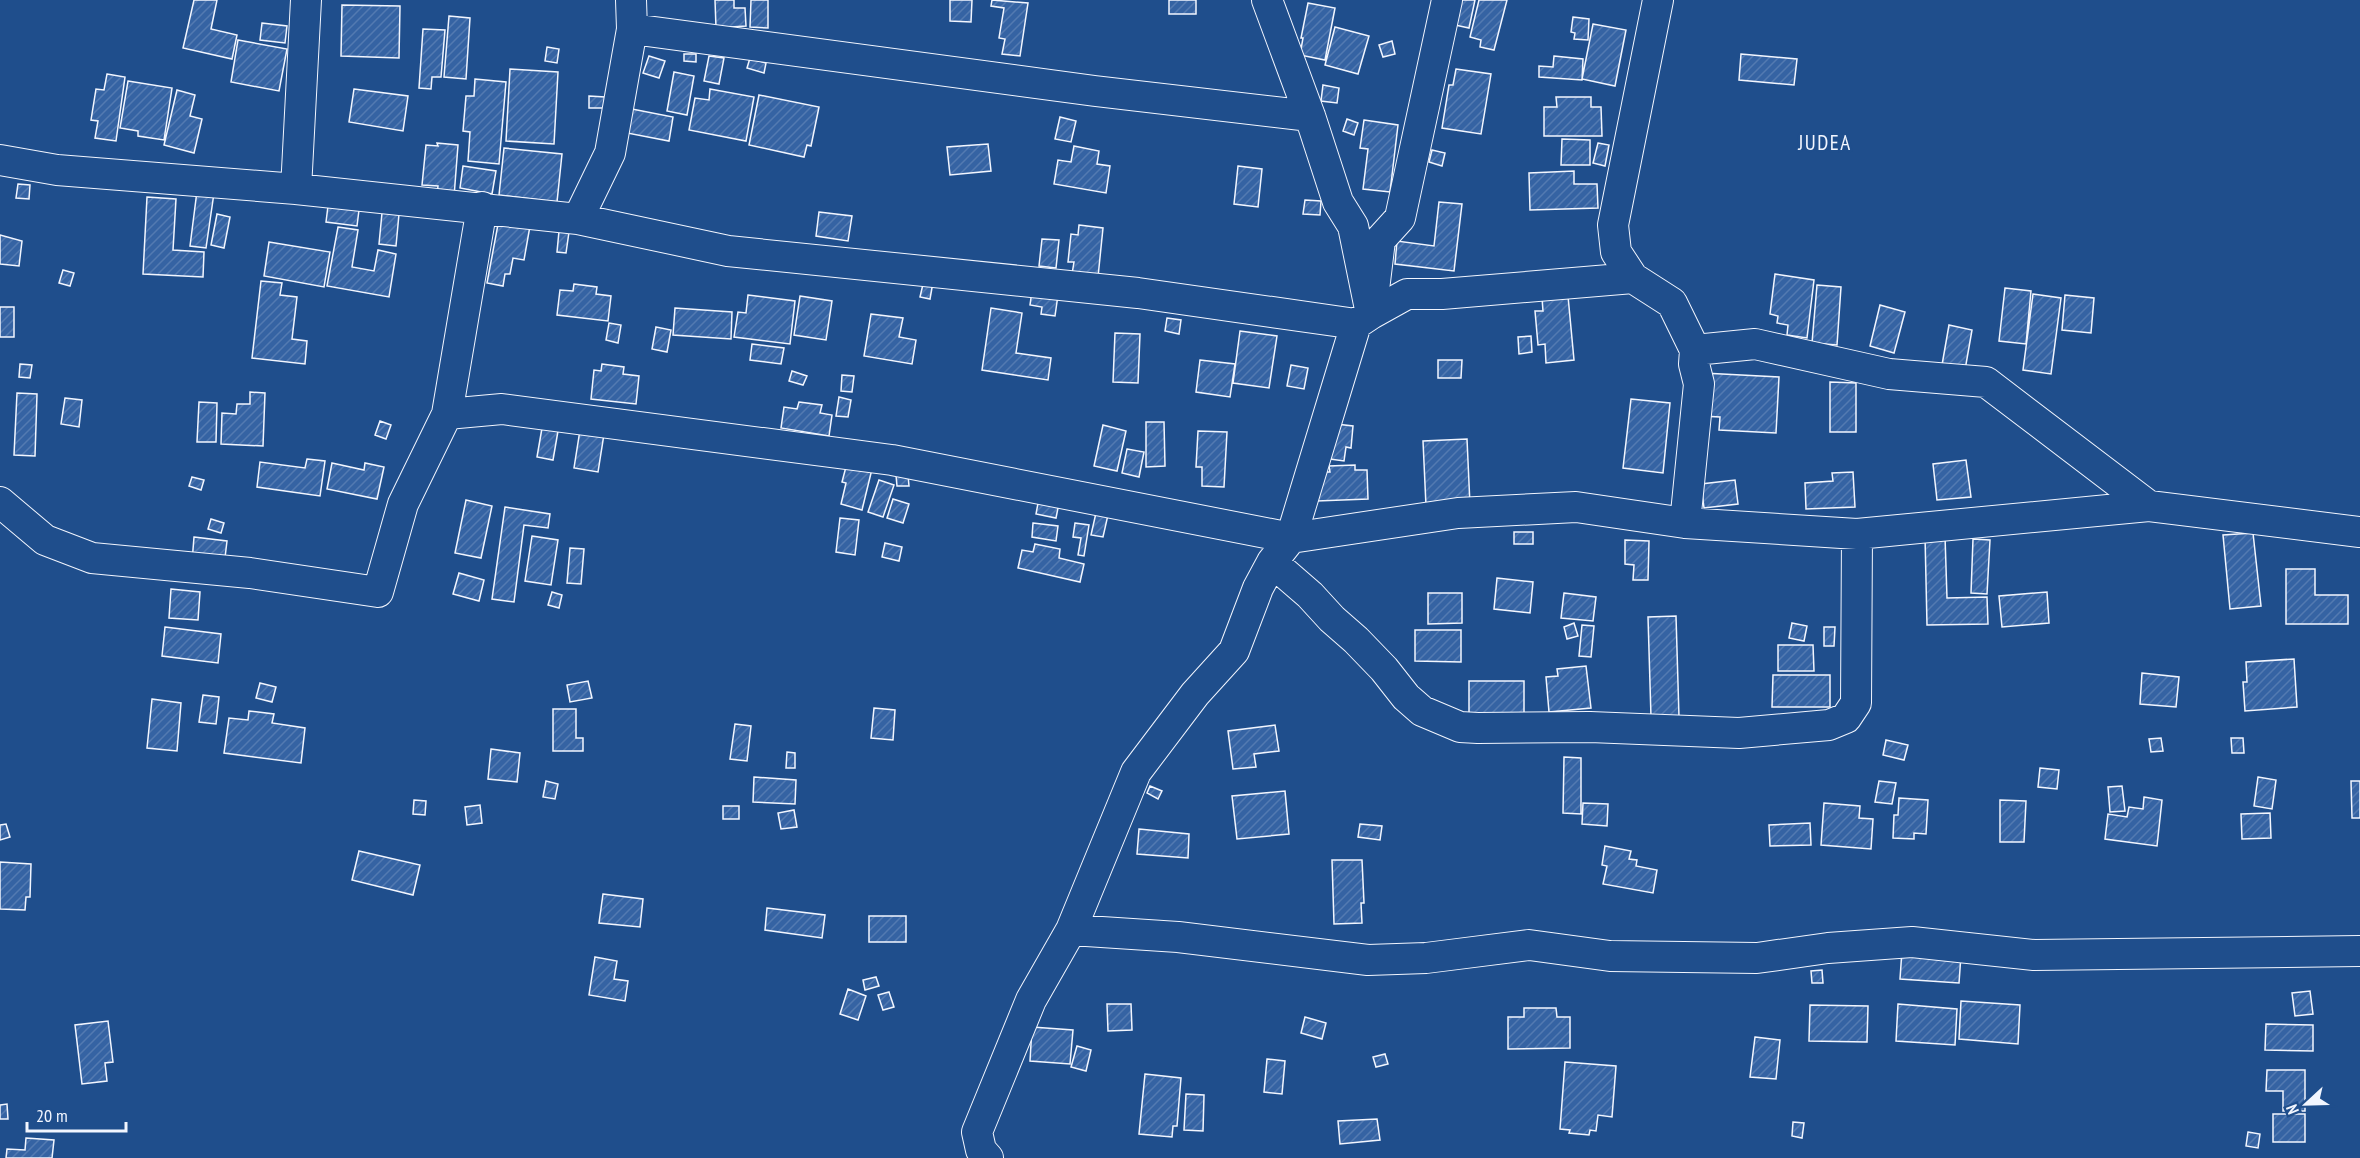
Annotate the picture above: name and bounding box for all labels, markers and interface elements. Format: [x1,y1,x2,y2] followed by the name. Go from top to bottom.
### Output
[1797,129,1852,156] district label: JUDEA
[2276,1074,2336,1134] north arrow
[27,1095,126,1133] scale bar
[2281,1102,2303,1117] text: N
[36,1104,68,1127] text: 20 m

